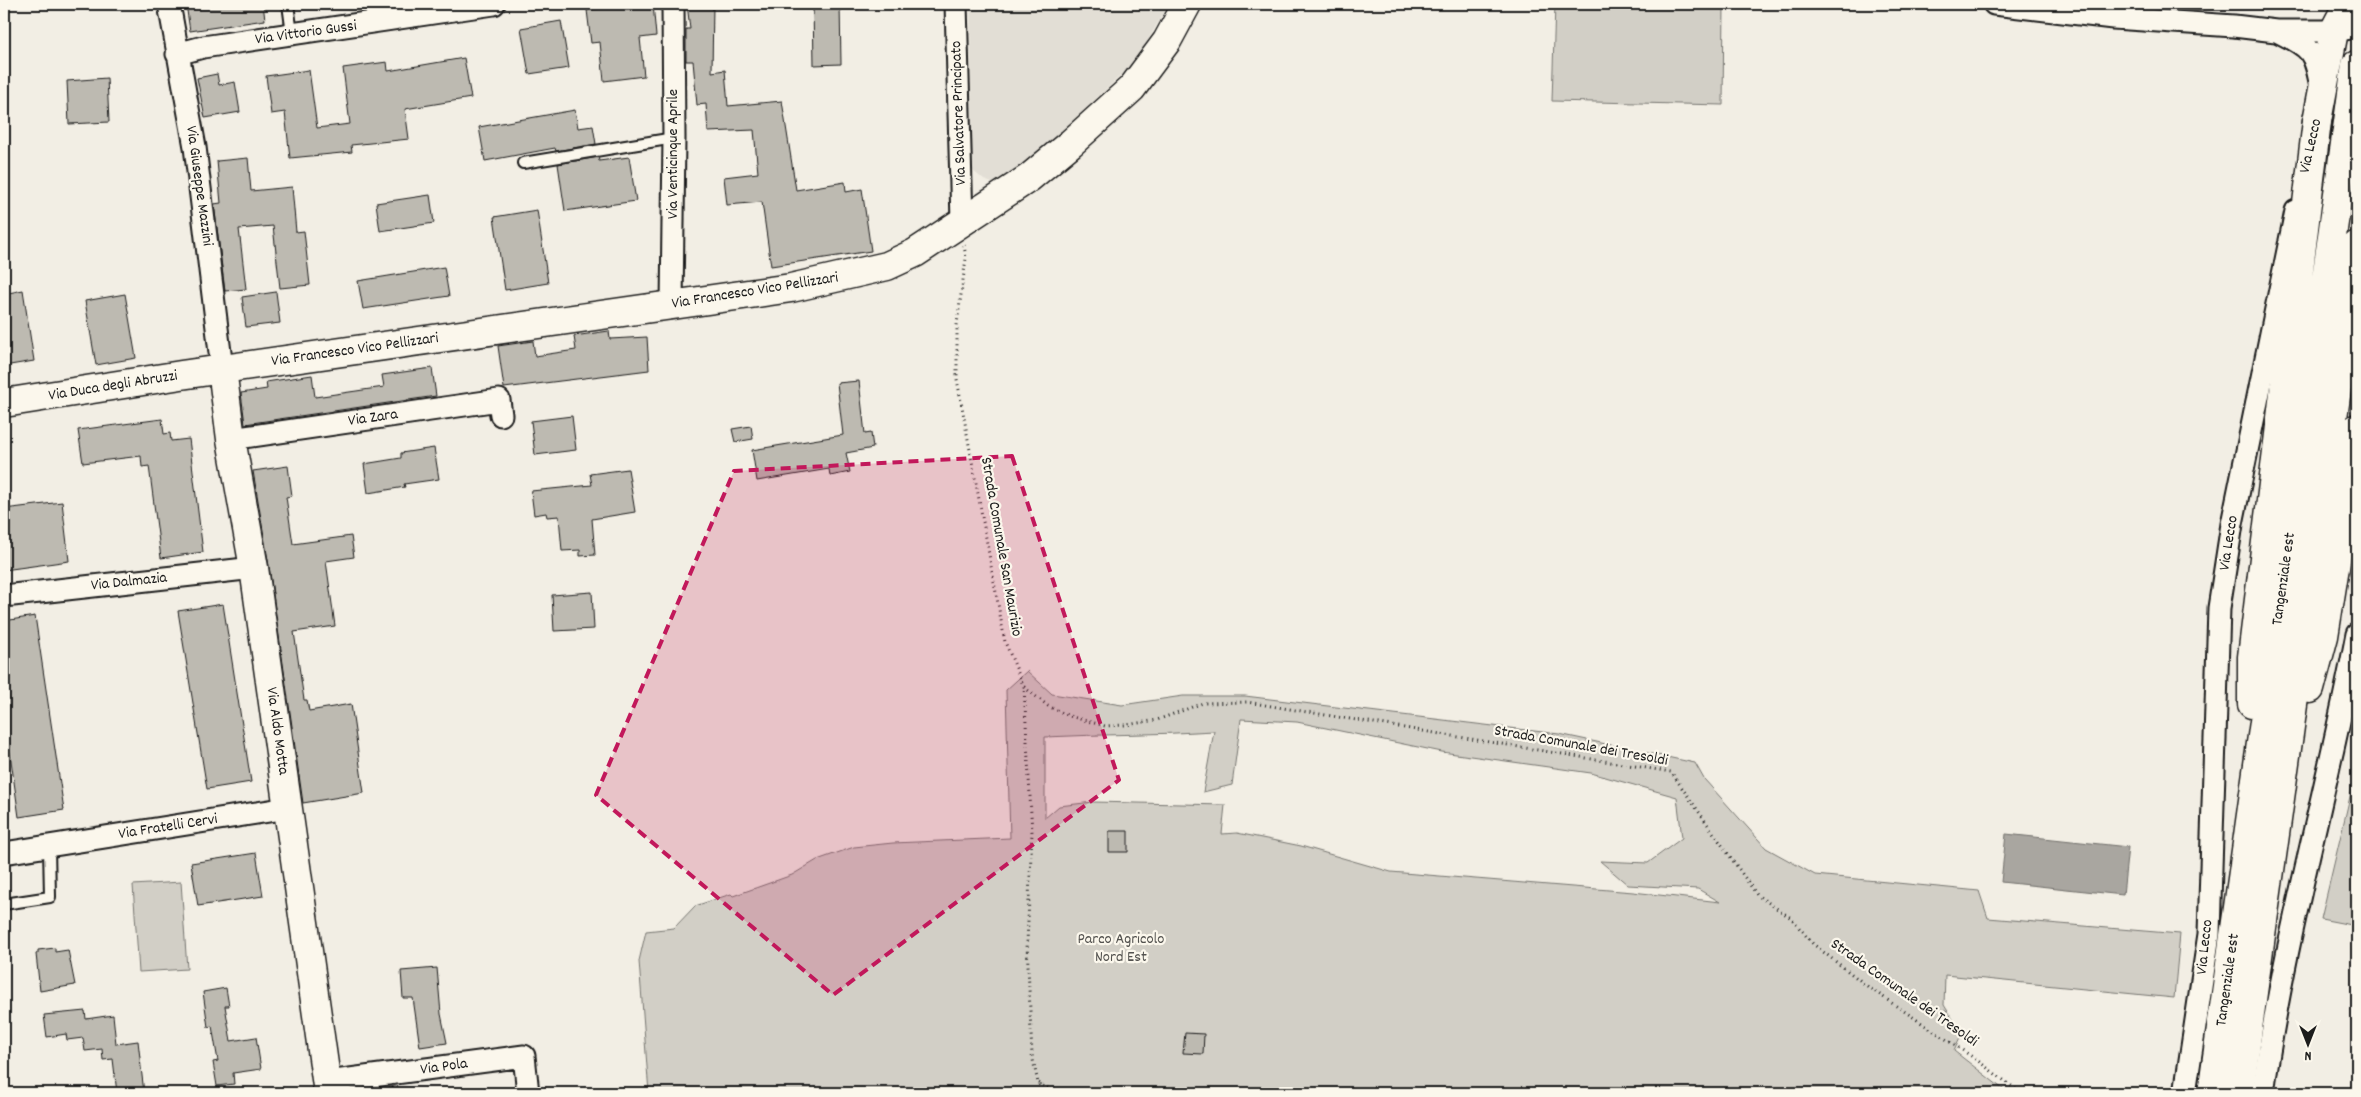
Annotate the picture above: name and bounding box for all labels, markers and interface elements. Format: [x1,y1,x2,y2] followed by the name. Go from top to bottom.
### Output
[254,14,358,52] street label: Via Vittorio Gussi
[945,40,973,186] street label: Via Salvatore Principato
[662,89,685,219] street label: Via Venticinque Aprile
[2294,116,2328,176] street label: Via Lecco
[179,124,219,248] street label: Via Giuseppe Mazzini
[670,266,840,316] street label: Via Francesco Vico Pellizzari
[270,327,440,373] street label: Via Francesco Vico Pellizzari
[47,364,179,408] street label: Via Duca degli Abruzzi
[347,403,400,433] street label: Via Zara
[974,455,1028,639] street label: Strada Comunale San Maurizio
[2213,514,2245,572] street label: Via Lecco
[2266,531,2302,627] street label: Tangenziale est
[90,567,169,597] street label: Via Dalmazia
[259,686,295,777] street label: Via Aldo Motta
[1492,719,1670,773] street label: Strada Comunale dei Tresoldi
[117,808,219,846] street label: Via Fratelli Cervi
[2191,918,2219,976] street label: Via Lecco
[1077,928,1165,969] park label: Parco Agricolo Nord Est
[2210,932,2246,1028] street label: Tangenziale est
[1825,933,1983,1053] street label: Strada Comunale dei Tresoldi
[2284,1020,2334,1070] north arrow
[2304,1045,2311,1065] text: N
[419,1052,470,1082] street label: Via Pola

